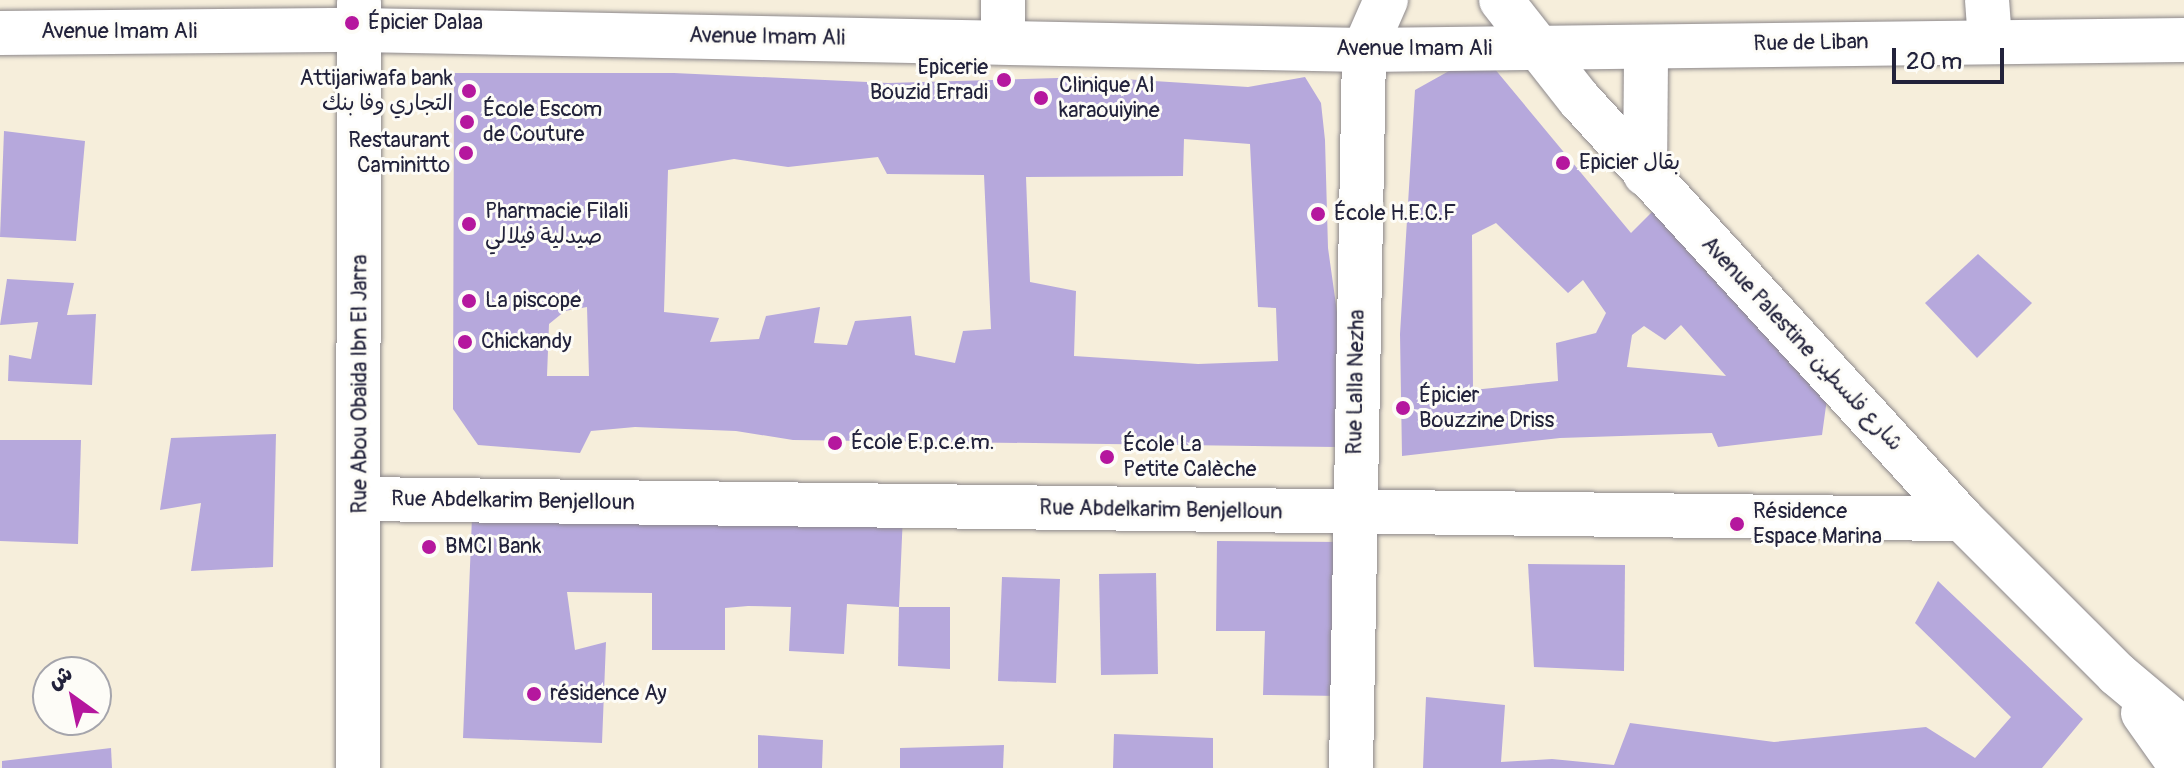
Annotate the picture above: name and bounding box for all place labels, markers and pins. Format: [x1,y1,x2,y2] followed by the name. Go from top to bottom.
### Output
[368,10,483,36] place label: Épicier Dalaa
[343,14,361,32] marker: Épicier Dalaa
[870,54,988,106] place label: Epicerie Bouzid Erradi
[299,65,453,116] place label: Attijariwafa bank التجاري وفا بنك
[995,71,1013,89] marker: Epicerie Bouzid Erradi
[1059,72,1160,124] place label: Clinique Al karaouiyine
[460,82,478,100] marker: Attijariwafa bank التجاري وفا بنك
[1030,87,1052,109] marker: Clinique Al karaouiyine
[483,96,602,148] place label: École Escom de Couture
[458,113,476,131] marker: École Escom de Couture
[348,127,450,178] place label: Restaurant Caminitto
[457,144,475,162] marker: Restaurant Caminitto
[1579,150,1680,176] place label: Epicier بقال
[1554,154,1572,172] marker: Epicier بقال
[485,198,628,250] place label: Pharmacie Filali صيدلية فيلالي
[1334,201,1456,227] place label: École H.E.C.F
[1309,205,1327,223] marker: École H.E.C.F
[460,215,478,233] marker: Pharmacie Filali صيدلية فيلالي
[485,288,581,314] place label: La piscope
[460,292,478,310] marker: La piscope
[481,329,572,355] place label: Chickandy
[456,333,474,351] marker: Chickandy
[1419,382,1554,434] place label: Épicier Bouzzine Driss
[1394,399,1412,417] marker: Épicier Bouzzine Driss
[851,430,995,456] place label: École E.p.c.e.m.
[1123,431,1256,482] place label: École La Petite Calèche
[826,434,844,452] marker: École E.p.c.e.m.
[1098,448,1116,466] marker: École La Petite Calèche
[1753,498,1882,550] place label: Résidence Espace Marina
[1728,515,1746,533] marker: Résidence Espace Marina
[445,534,541,560] place label: BMCI Bank
[420,538,438,556] marker: BMCI Bank
[550,681,667,707] place label: résidence Ay
[525,685,543,703] marker: résidence Ay

